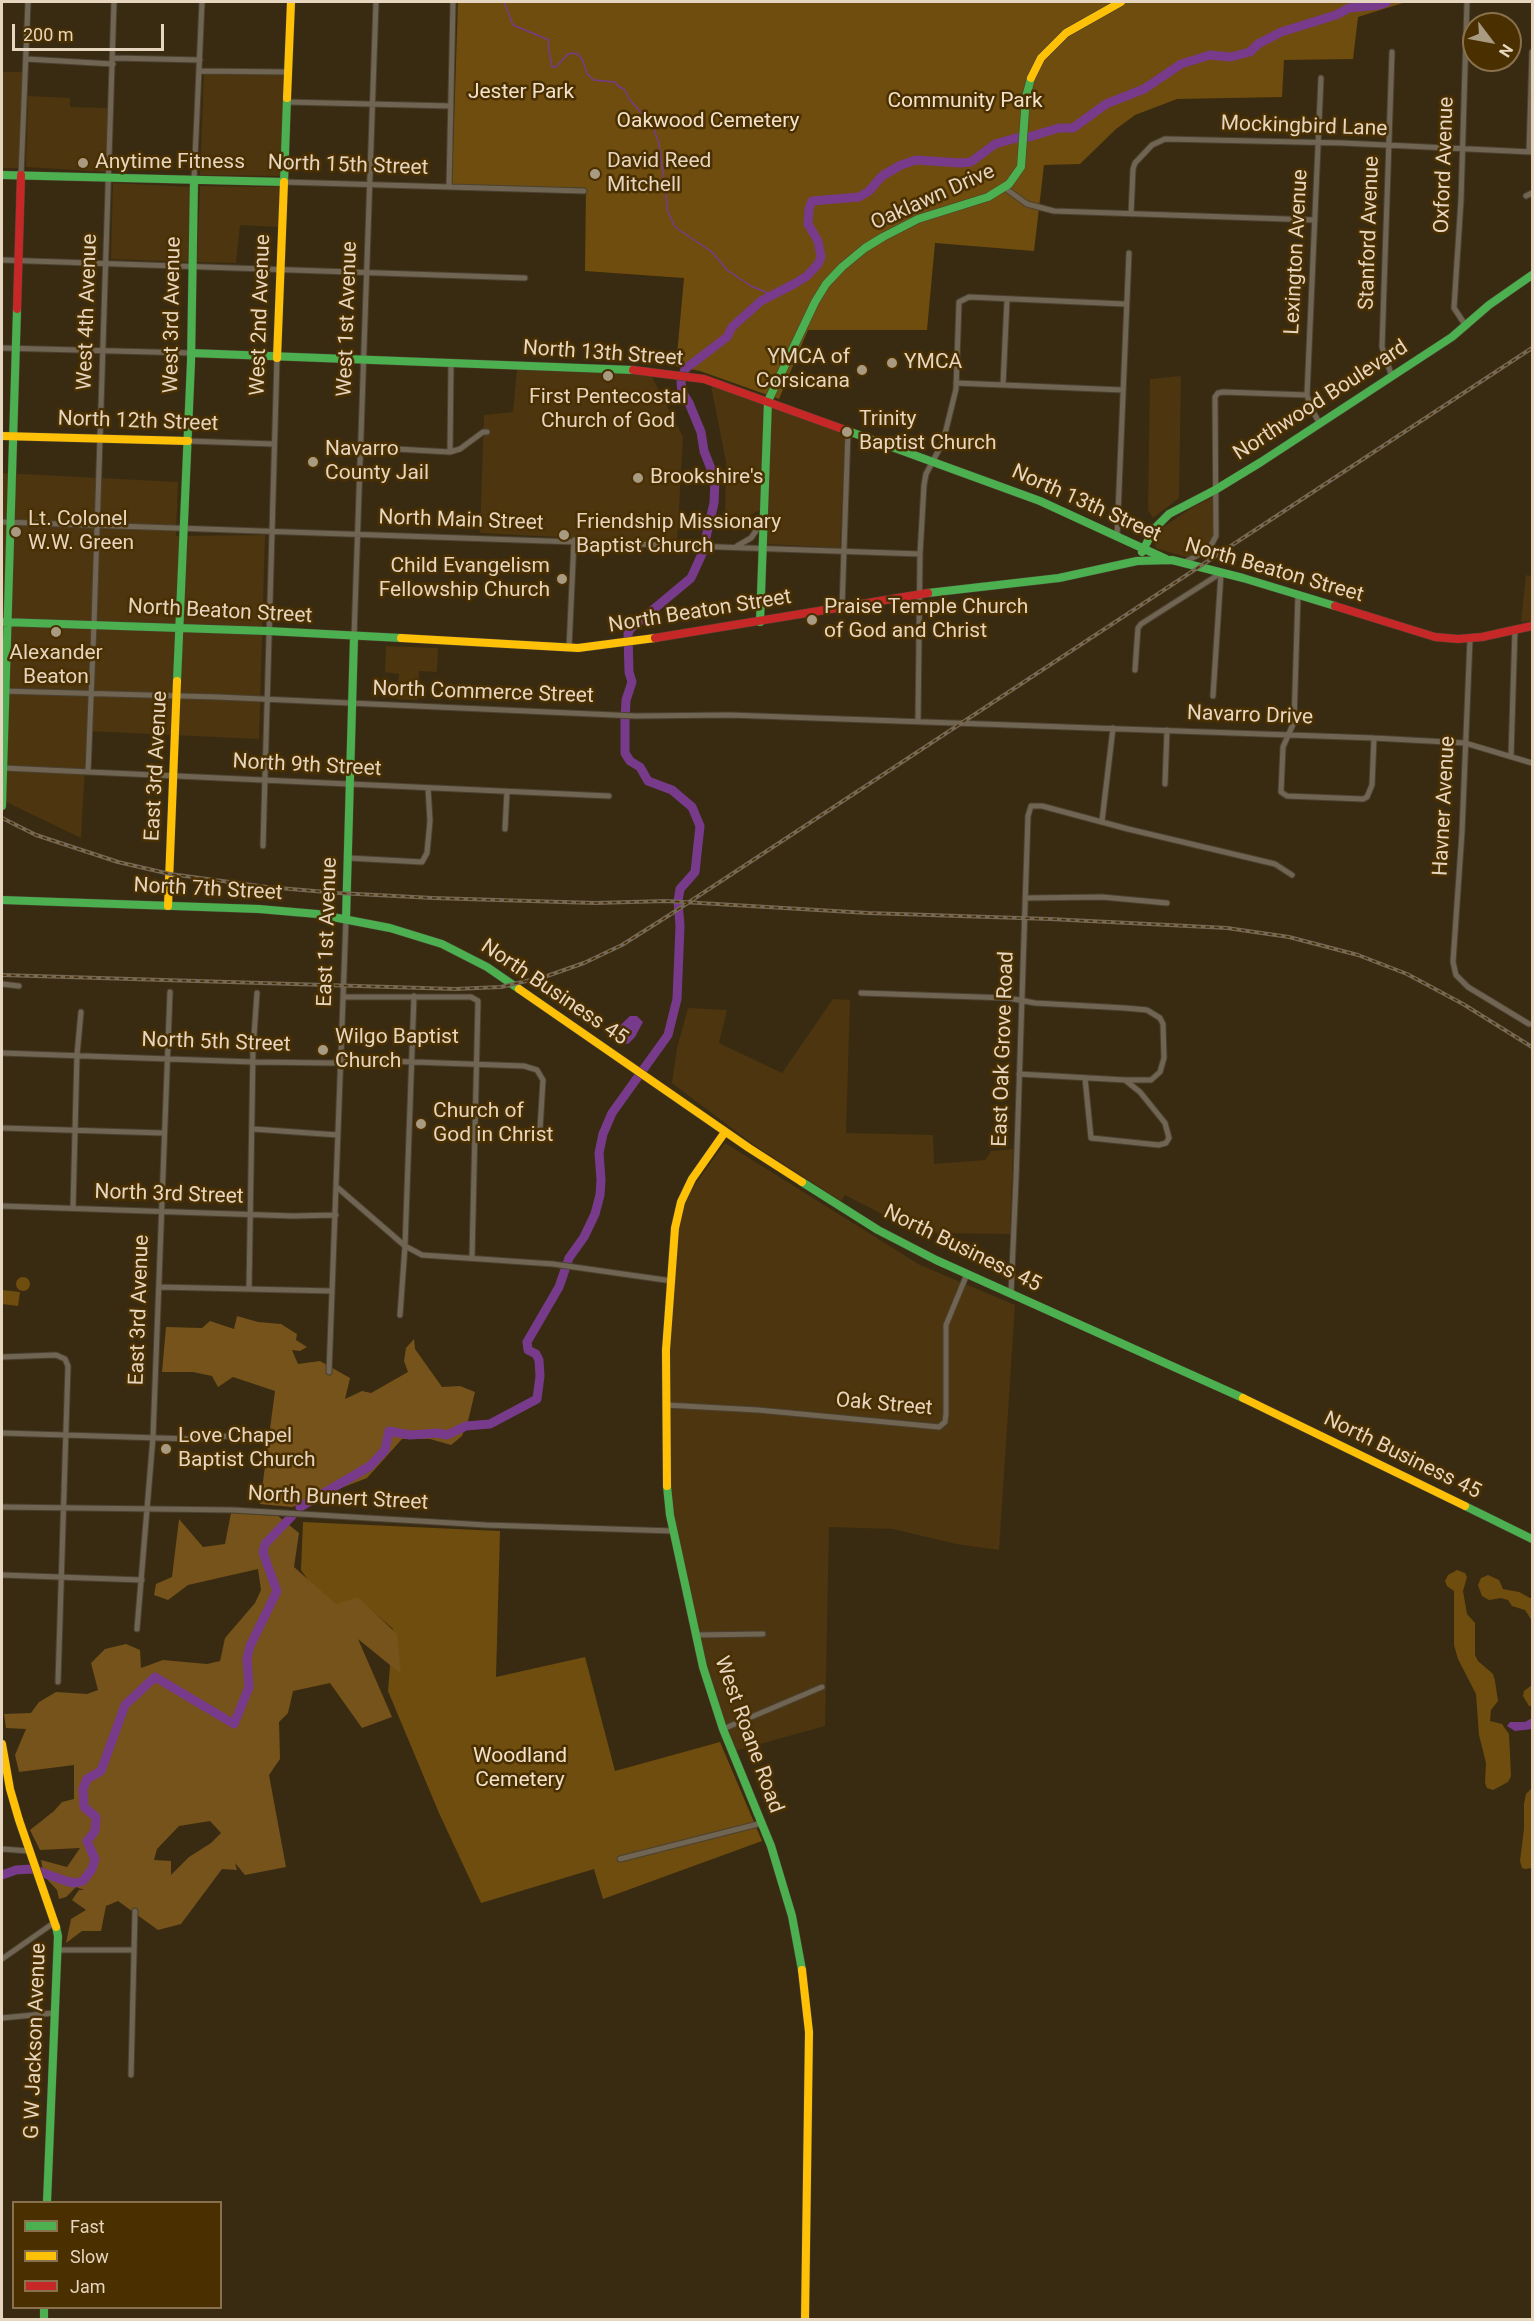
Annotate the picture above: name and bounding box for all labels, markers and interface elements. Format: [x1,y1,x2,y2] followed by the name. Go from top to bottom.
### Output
[15,12,166,50] scale bar
[1462,12,1522,72] north arrow
[23,24,74,45] text: 200 m
[1495,41,1517,61] text: N
[468,80,574,106] park label: Jester Park
[887,89,1043,115] park label: Community Park
[1430,96,1460,234] street label: Oxford Avenue
[617,109,799,135] park label: Oakwood Cemetery
[1220,111,1388,143] street label: Mockingbird Lane
[607,149,711,199] place label: David Reed Mitchell
[95,150,245,176] place label: Anytime Fitness
[267,151,429,181] street label: North 15th Street
[1355,155,1385,311] street label: Stanford Avenue
[76,156,90,170] marker: Anytime Fitness
[867,159,999,237] street label: Oaklawn Drive
[588,167,602,181] marker: David Reed Mitchell
[1280,169,1314,335] street label: Lexington Avenue
[73,233,103,391] street label: West 4th Avenue
[246,234,276,396] street label: West 2nd Avenue
[159,236,187,394] street label: West 3rd Avenue
[333,241,363,397] street label: West 1st Avenue
[1229,335,1413,467] street label: Northwood Boulevard
[522,336,684,372] street label: North 13th Street
[756,345,850,395] place label: YMCA of Corsicana
[904,350,962,376] place label: YMCA
[885,356,899,370] marker: YMCA
[855,363,869,377] marker: YMCA of Corsicana
[601,369,615,383] marker: First Pentecostal Church of God
[529,385,687,435] place label: First Pentecostal Church of God
[57,407,219,437] street label: North 12th Street
[859,407,996,457] place label: Trinity Baptist Church
[840,425,854,439] marker: Trinity Baptist Church
[325,437,429,487] place label: Navarro County Jail
[306,455,320,469] marker: Navarro County Jail
[1007,460,1165,548] street label: North 13th Street
[650,465,764,491] place label: Brookshire's
[631,471,645,485] marker: Brookshire's
[378,506,544,536] street label: North Main Street
[28,507,134,557] place label: Lt. Colonel W.W. Green
[576,510,781,560] place label: Friendship Missionary Baptist Church
[9,525,23,539] marker: Lt. Colonel W.W. Green
[557,528,571,542] marker: Friendship Missionary Baptist Church
[1182,533,1366,609] street label: North Beaton Street
[379,554,550,604] place label: Child Evangelism Fellowship Church
[555,572,569,586] marker: Child Evangelism Fellowship Church
[607,585,793,639] street label: North Beaton Street
[127,595,313,629] street label: North Beaton Street
[824,595,1028,645] place label: Praise Temple Church of God and Christ
[805,613,819,627] marker: Praise Temple Church of God and Christ
[49,625,63,639] marker: Alexander Beaton
[9,641,103,691] place label: Alexander Beaton
[372,677,594,709] street label: North Commerce Street
[140,690,174,842] street label: East 3rd Avenue
[1187,701,1313,731] street label: Navarro Drive
[1429,735,1461,877] street label: Havner Avenue
[232,750,382,782] street label: North 9th Street
[313,857,343,1007] street label: East 1st Avenue
[133,874,283,906] street label: North 7th Street
[476,934,632,1052] street label: North Business 45
[988,951,1020,1147] street label: East Oak Grove Road
[335,1025,459,1075] place label: Wilgo Baptist Church
[141,1028,291,1058] street label: North 5th Street
[316,1043,330,1057] marker: Wilgo Baptist Church
[433,1099,553,1149] place label: Church of God in Christ
[414,1117,428,1131] marker: Church of God in Christ
[94,1180,244,1210] street label: North 3rd Street
[879,1200,1045,1298] street label: North Business 45
[125,1234,155,1386] street label: East 3rd Avenue
[835,1388,933,1422] street label: Oak Street
[1319,1407,1485,1505] street label: North Business 45
[178,1424,315,1474] place label: Love Chapel Baptist Church
[159,1442,173,1456] marker: Love Chapel Baptist Church
[247,1482,429,1516] street label: North Bunert Street
[708,1653,788,1817] street label: West Roane Road
[473,1744,567,1794] park label: Woodland Cemetery
[20,1942,52,2140] street label: G W Jackson Avenue
[12,2201,222,2309] legend
[70,2216,105,2237] text: Fast
[70,2246,109,2267] text: Slow
[70,2276,106,2297] text: Jam

